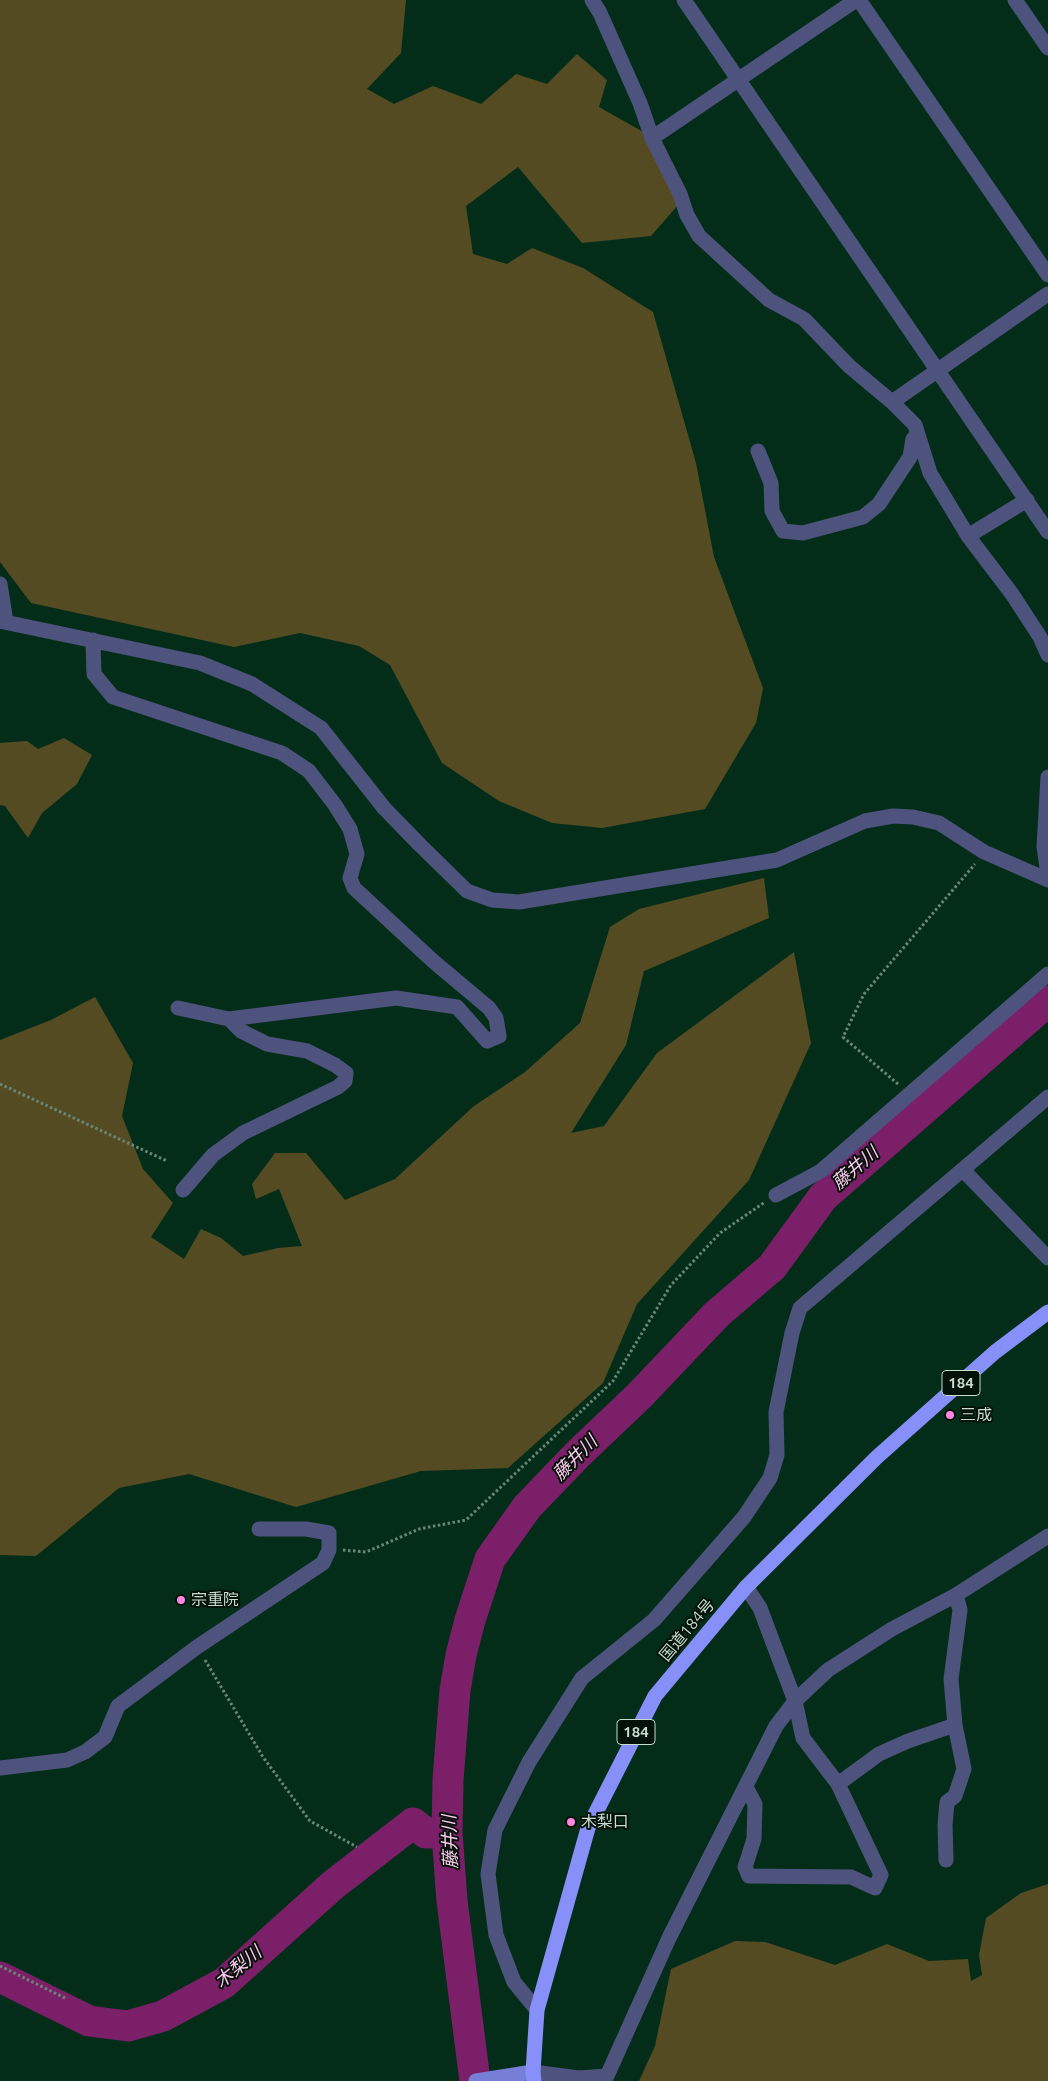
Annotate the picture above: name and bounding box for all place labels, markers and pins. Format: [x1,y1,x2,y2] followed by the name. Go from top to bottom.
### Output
[960,1405,992,1425] place label: 三成
[944,1409,956,1421] marker: 三成
[191,1590,239,1610] place label: 宗重院
[175,1594,187,1606] marker: 宗重院
[581,1812,629,1832] place label: 木梨口
[565,1816,577,1828] marker: 木梨口

